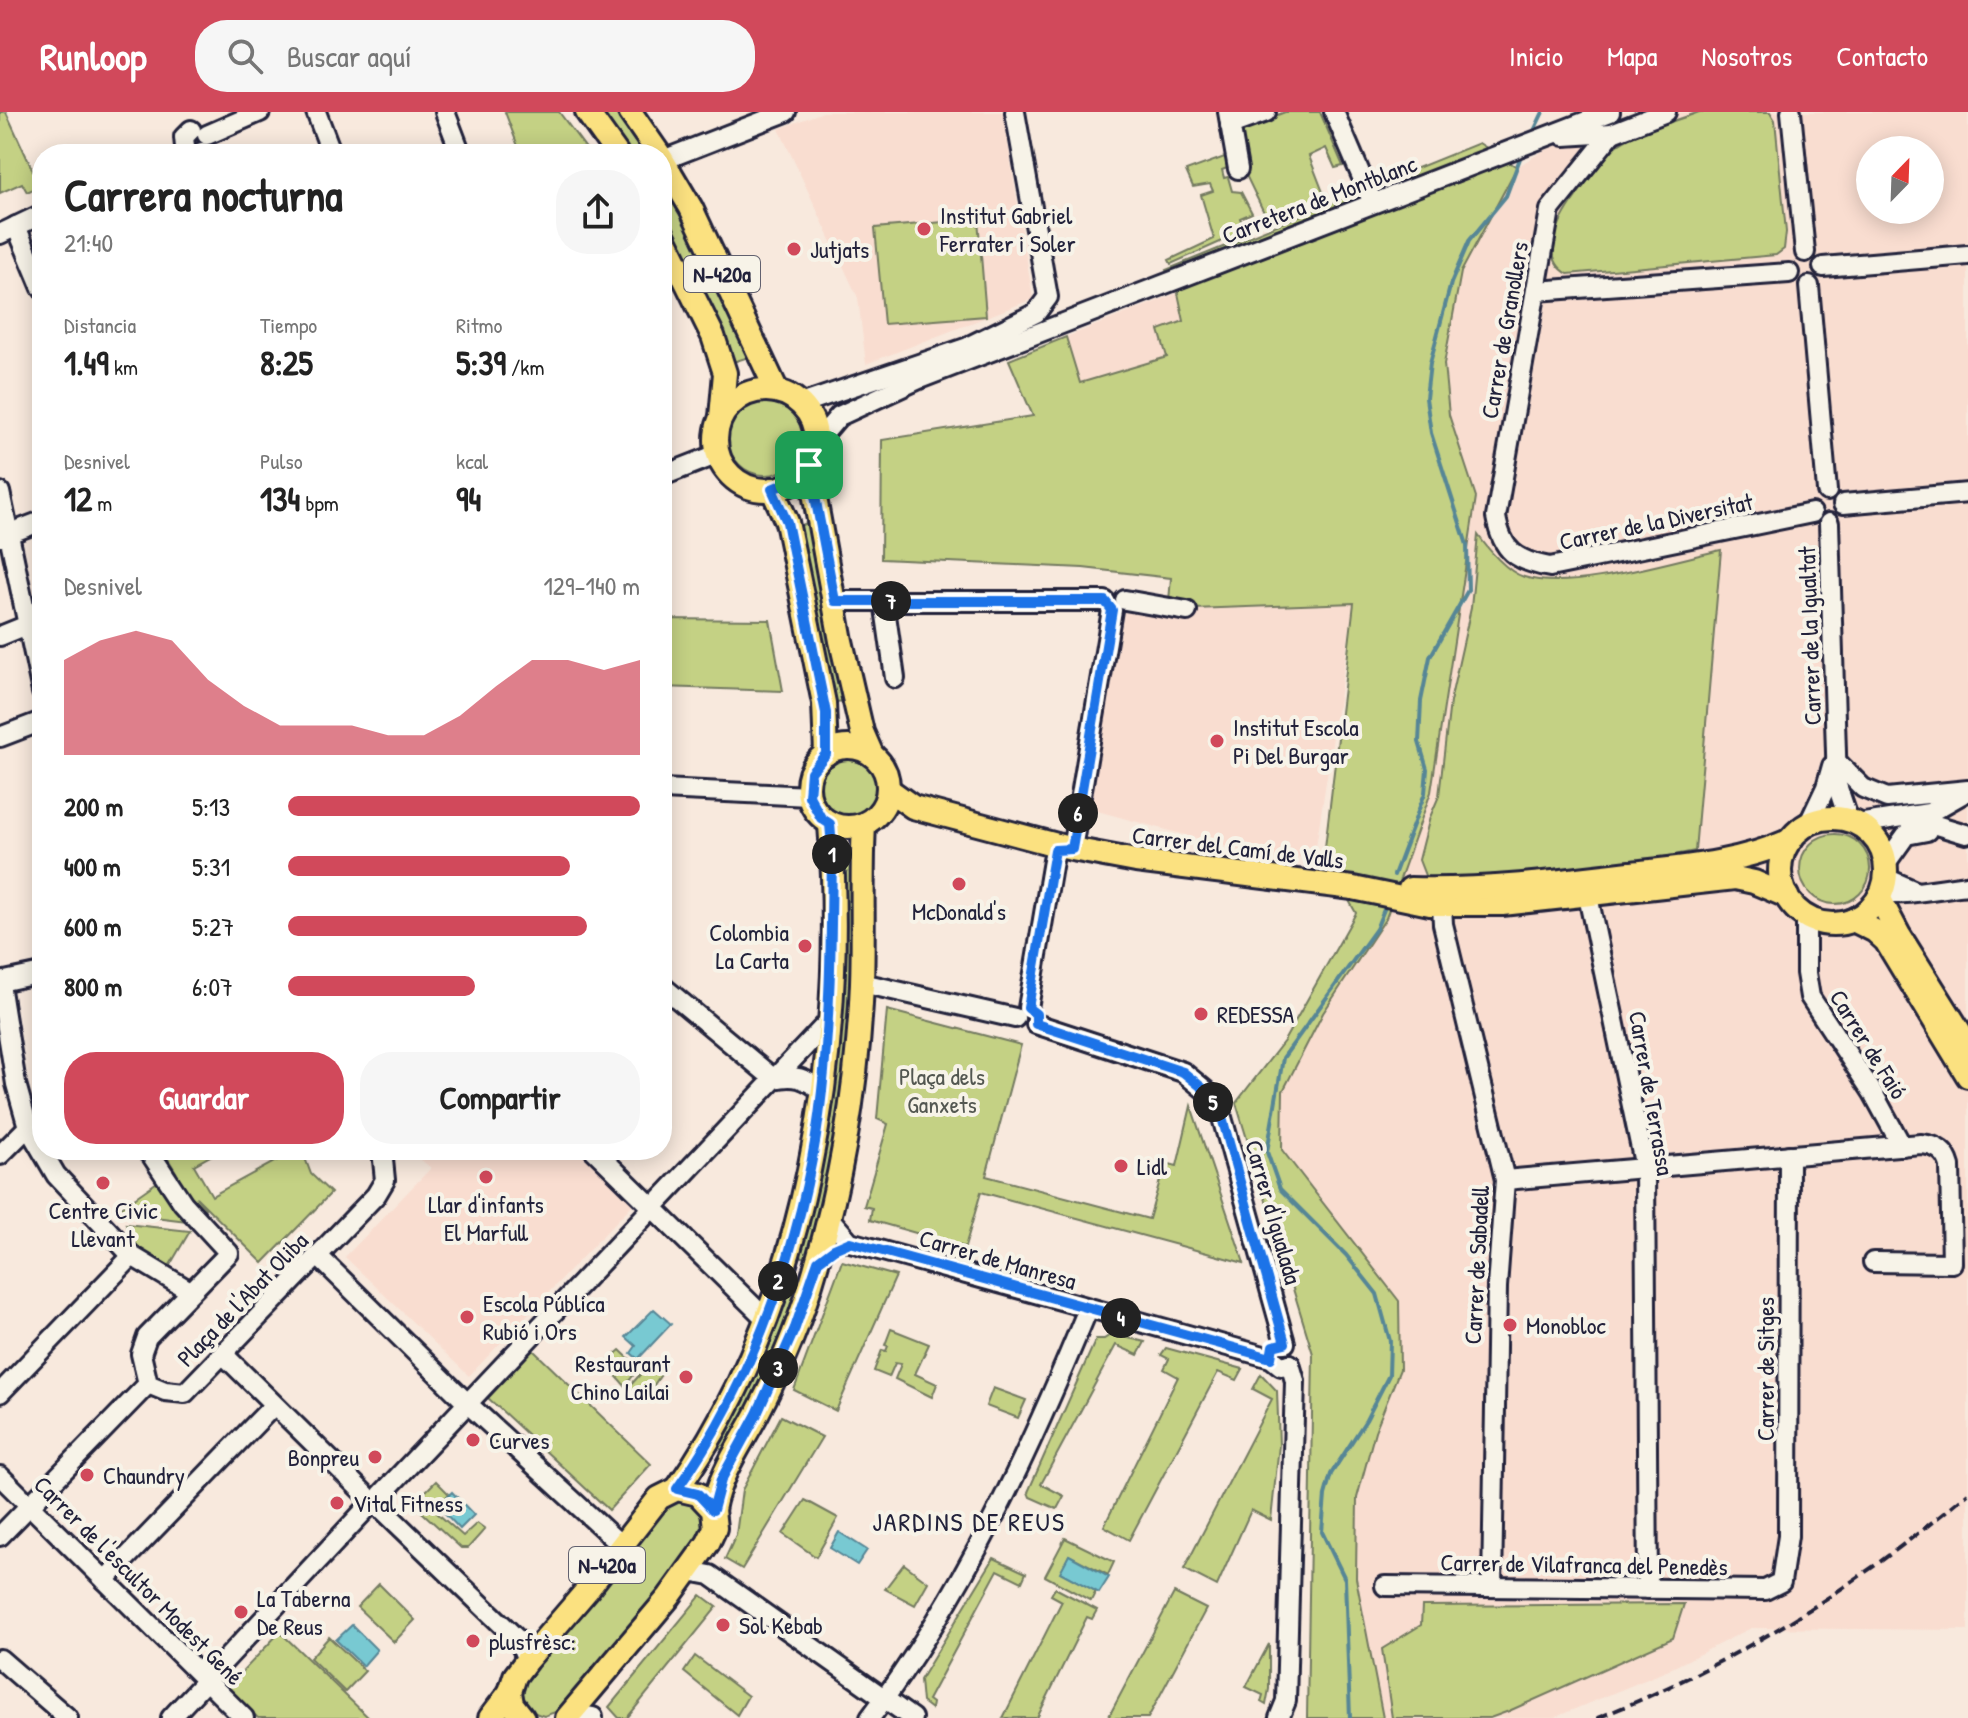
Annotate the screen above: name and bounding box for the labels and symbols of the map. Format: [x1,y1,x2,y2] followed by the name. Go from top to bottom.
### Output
[1856,136,1944,224] north arrow
[1217,147,1421,251] street label: Carretera de Montblanc
[939,199,1076,259] place label: Institut Gabriel Ferrater i Soler
[915,220,933,238] marker: Institut Gabriel Ferrater i Soler
[810,233,869,265] place label: Jutjats
[1473,239,1535,421] street label: Carrer de Granollers
[785,240,803,258] marker: Jutjats
[684,256,760,292] road number: N-420a
[775,431,843,499] pin
[1556,485,1756,557] street label: Carrer de la Diversitat
[1790,545,1828,726] street label: Carrer de la Igualtat
[871,581,911,621] pin: 7
[1233,711,1359,771] place label: Institut Escola Pi Del Burgar
[1208,732,1226,750] marker: Institut Escola Pi Del Burgar
[1058,793,1098,833] pin: 6
[1130,818,1346,876] street label: Carrer del Camí de Valls
[812,834,852,874] pin: 1
[950,875,968,893] marker: McDonald's
[912,895,1006,927] place label: McDonald's
[709,916,789,976] place label: Colombia La Carta
[796,937,814,955] marker: Colombia La Carta
[1823,983,1915,1105] street label: Carrer de Faió
[1217,998,1295,1030] place label: REDESSA
[1192,1005,1210,1023] marker: REDESSA
[1622,1008,1682,1178] street label: Carrer de Terrassa
[899,1060,985,1120] park label: Plaça dels Ganxets
[1193,1082,1233,1122] pin: 5
[1238,1136,1310,1288] street label: Carrer d'Igualada
[1137,1150,1168,1182] place label: Lidl
[1112,1157,1130,1175] marker: Lidl
[477,1168,495,1186] marker: Llar d'infants El Marfull
[94,1174,112,1192] marker: Centre Civic Llevant
[1456,1184,1496,1345] street label: Carrer de Sabadell
[428,1188,544,1248] place label: Llar d'infants El Marfull
[49,1194,158,1254] place label: Centre Civic Llevant
[916,1221,1080,1297] street label: Carrer de Manresa
[170,1225,314,1373] street label: Plaça de l'Abat Oliba
[758,1261,798,1301] pin: 2
[483,1287,605,1347] place label: Escola Pública Rubió i Ors
[1749,1297,1781,1441] street label: Carrer de Sitges
[1101,1298,1141,1338] pin: 4
[458,1308,476,1326] marker: Escola Pública Rubió i Ors
[1526,1309,1606,1341] place label: Monobloc
[1501,1316,1519,1334] marker: Monobloc
[570,1347,671,1407] place label: Restaurant Chino Lailai
[758,1348,798,1388] pin: 3
[677,1368,695,1386] marker: Restaurant Chino Lailai
[489,1424,549,1456] place label: Curves
[464,1431,482,1449] marker: Curves
[288,1441,359,1473] place label: Bonpreu
[366,1448,384,1466] marker: Bonpreu
[103,1459,185,1491] place label: Chaundry
[78,1466,96,1484] marker: Chaundry
[27,1468,251,1692] street label: Carrer de l'escultor Modest Gené
[353,1487,463,1519] place label: Vital Fitness
[328,1494,346,1512] marker: Vital Fitness
[872,1504,1066,1539] district label: JARDINS DE REUS
[1440,1545,1728,1583] street label: Carrer de Vilafranca del Penedès
[569,1547,645,1583] road number: N-420a
[257,1582,350,1642] place label: La Taberna De Reus
[232,1603,250,1621] marker: La Taberna De Reus
[739,1609,823,1641] place label: Sol Kebab
[714,1616,732,1634] marker: Sol Kebab
[489,1625,576,1657] place label: plusfrèsc:
[464,1632,482,1650] marker: plusfrèsc:

